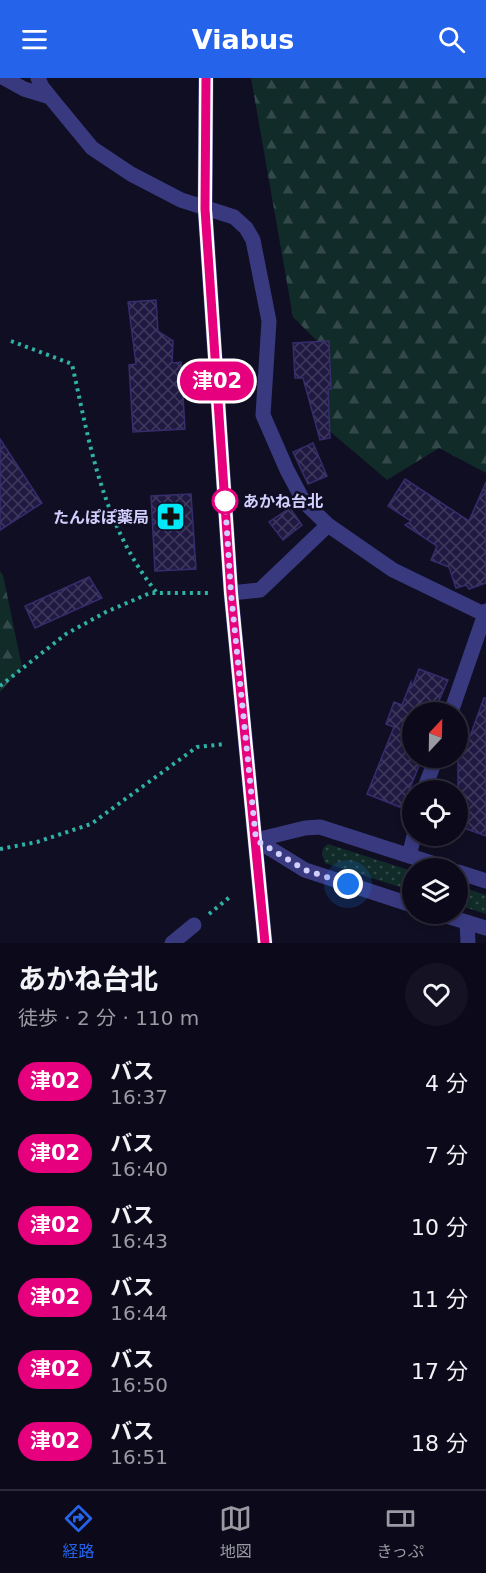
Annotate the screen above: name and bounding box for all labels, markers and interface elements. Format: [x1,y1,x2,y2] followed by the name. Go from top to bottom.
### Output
[18,23,51,56] icon: menu
[435,23,468,56] icon: search
[192,24,294,55] text: Viabus
[182,362,252,400] line badge: 津02
[192,369,242,393] text: 津02
[212,488,238,514] marker: あかね台北
[243,492,323,511] place label: あかね台北
[154,501,186,533] pharmacy icon: たんぽぽ薬局
[53,508,149,527] place label: たんぽぽ薬局
[402,702,468,768] north arrow
[402,702,468,924] map controls
[402,780,468,846] button: locate
[402,858,468,924] button: layers
[333,869,363,899] your location
[18,963,158,996] text: あかね台北
[405,963,468,1026] button: heart
[18,1006,199,1030] text: 徒歩 · 2 分 · 110 m
[110,1059,154,1084] text: バス
[30,1069,80,1093] text: 津02
[425,1071,468,1096] text: 4 分
[110,1085,168,1109] text: 16:37
[110,1131,154,1156] text: バス
[30,1141,80,1165] text: 津02
[425,1143,468,1168] text: 7 分
[110,1157,168,1181] text: 16:40
[110,1203,154,1228] text: バス
[30,1213,80,1237] text: 津02
[411,1215,468,1240] text: 10 分
[110,1229,168,1253] text: 16:43
[110,1275,154,1300] text: バス
[30,1285,80,1309] text: 津02
[411,1287,468,1312] text: 11 分
[110,1301,168,1325] text: 16:44
[110,1347,154,1372] text: バス
[30,1357,80,1381] text: 津02
[411,1359,468,1384] text: 17 分
[110,1373,168,1397] text: 16:50
[110,1419,154,1444] text: バス
[30,1429,80,1453] text: 津02
[411,1431,468,1456] text: 18 分
[110,1445,168,1469] text: 16:51
[62,1502,95,1562] tab: 経路
[219,1502,252,1562] tab: 地図
[377,1502,424,1562] tab: きっぷ

